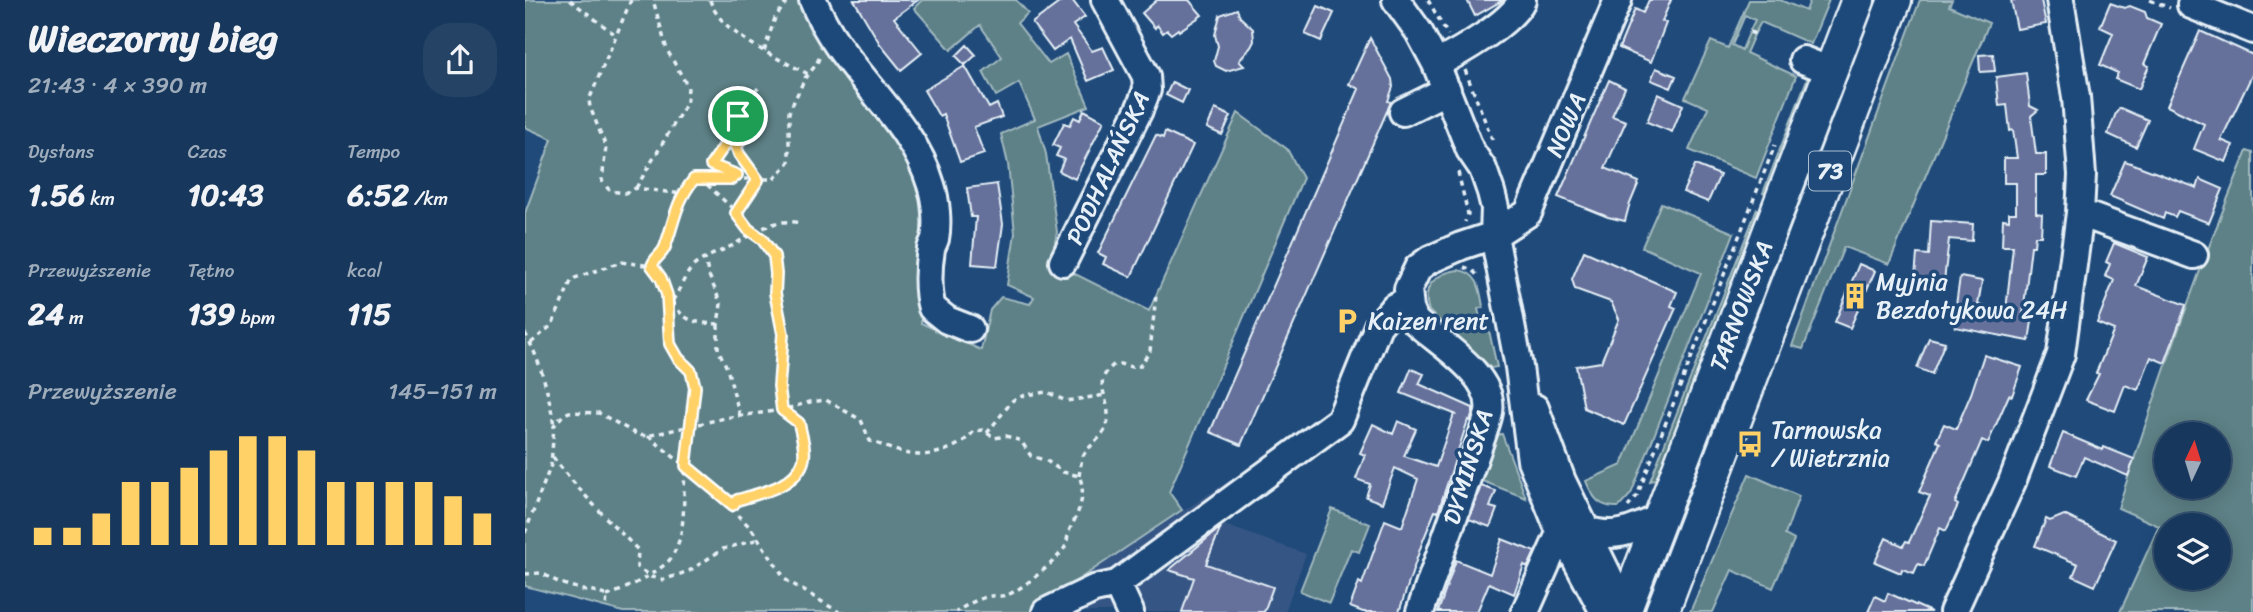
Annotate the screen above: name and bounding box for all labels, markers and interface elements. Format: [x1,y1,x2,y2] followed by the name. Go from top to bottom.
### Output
[28,5,278,72] text: Wieczorny bieg
[423,23,497,97] button: share
[28,65,207,106] text: 21:43 · 4 × 390 m
[1054,84,1162,252] street label: PODHALAŃSKA
[708,86,768,146] pin
[1534,86,1598,164] street label: NOWA
[719,97,757,135] icon: arrive
[28,135,94,168] text: Dystans
[188,135,227,168] text: Czas
[347,135,400,168] text: Tempo
[1809,152,1851,190] road number: 73
[28,168,85,222] text: 1.56
[188,168,264,222] text: 10:43
[347,168,409,222] text: 6:52
[85,182,115,215] text: km
[409,182,448,215] text: /km
[1697,235,1785,377] street label: TARNOWSKA
[28,254,151,287] text: Przewyższenie
[188,254,234,287] text: Tętno
[347,254,382,287] text: kcal
[1876,261,2067,331] place label: Myjnia Bezdotykowa 24H
[1840,281,1870,311] building icon: Myjnia Bezdotykowa 24H
[28,287,64,341] text: 24
[188,287,235,341] text: 139
[347,287,391,341] text: 115
[1368,300,1489,342] place label: Kaizen rent
[64,301,84,334] text: m
[235,301,275,334] text: bpm
[1332,306,1362,336] parking icon: Kaizen rent
[28,371,177,412] text: Przewyższenie
[388,371,497,412] text: 145–151 m
[1431,404,1505,530] street label: DYMIŃSKA
[1771,409,1890,479] place label: Tarnowska / Wietrznia
[2154,422,2231,499] north arrow
[2154,422,2231,590] map controls
[1735,429,1765,459] bus stop icon: Tarnowska / Wietrznia
[2154,513,2231,590] button: layers

